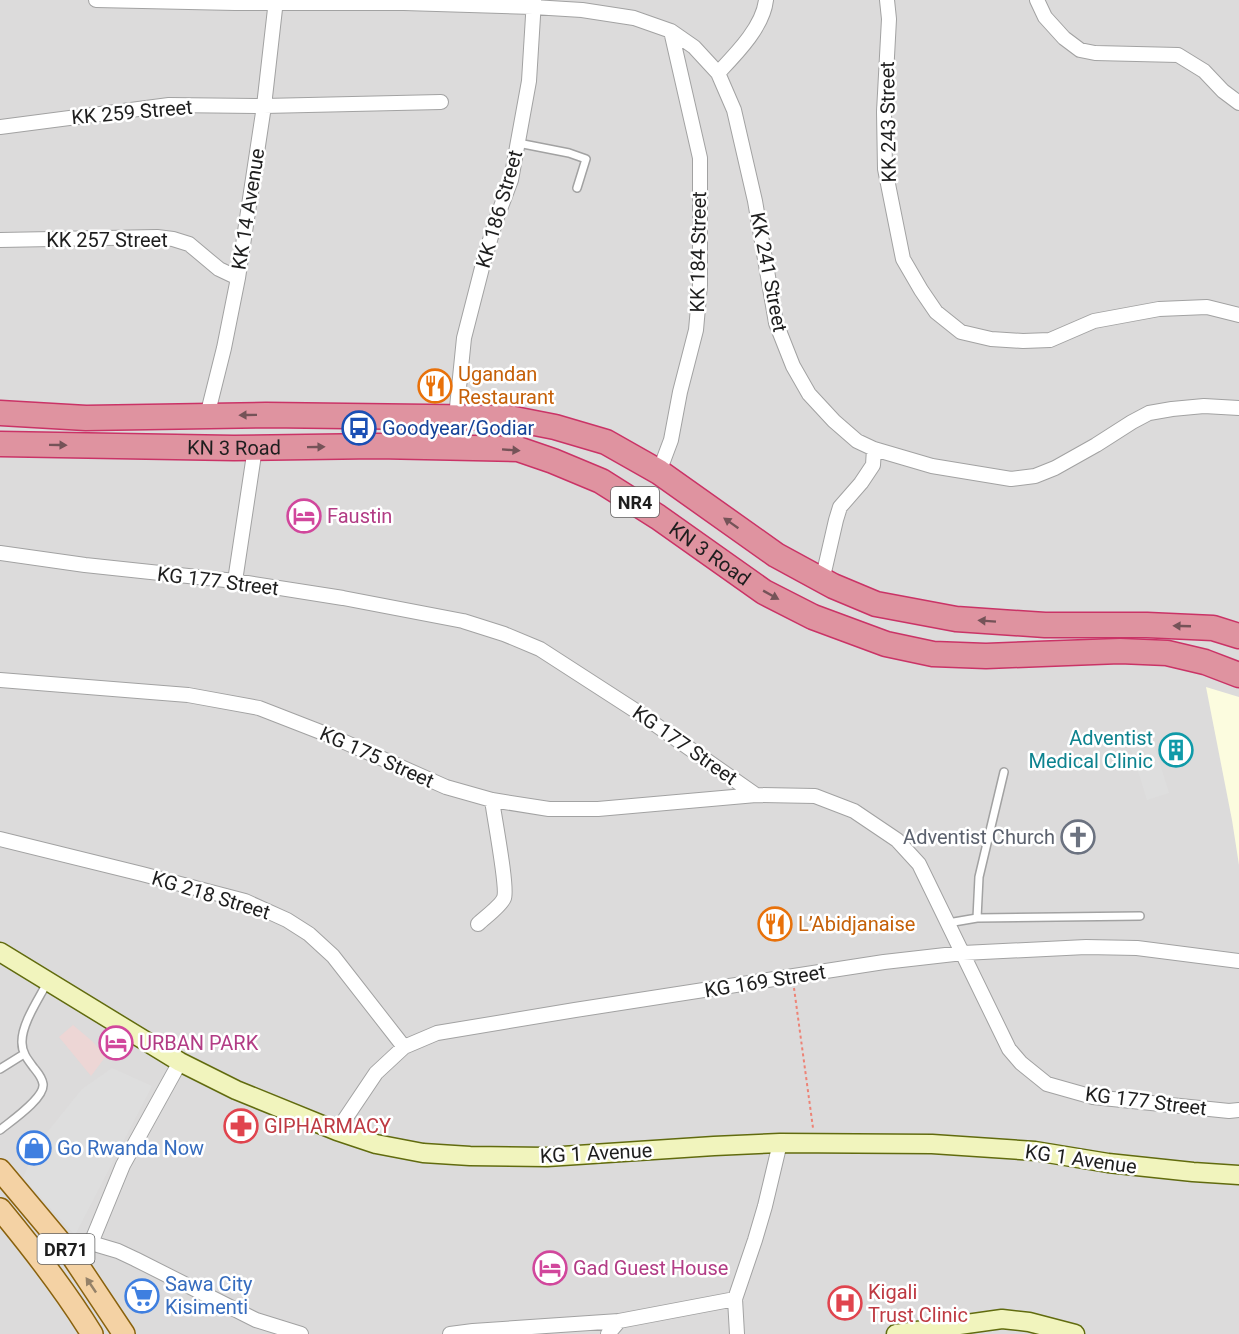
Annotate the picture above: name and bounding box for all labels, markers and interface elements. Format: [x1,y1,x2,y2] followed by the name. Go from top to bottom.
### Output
[875,61,901,183] street label: KK 243 Street
[70,95,194,129] street label: KK 259 Street
[227,146,269,272] street label: KK 14 Avenue
[471,147,527,271] street label: KK 186 Street
[685,191,711,313] street label: KK 184 Street
[746,210,792,334] street label: KK 241 Street
[46,228,168,252] street label: KK 257 Street
[458,362,555,409] place label: Ugandan Restaurant
[417,368,453,404] restaurant icon: Ugandan Restaurant
[341,410,377,446] bus stop icon: Goodyear/Godiar
[239,411,258,420] one-way arrow
[382,416,535,440] place label: Goodyear/Godiar
[187,435,281,460] street label: KN 3 Road
[49,440,68,450] one-way arrow
[307,442,326,451] one-way arrow
[502,445,521,454] one-way arrow
[611,487,659,517] road number: NR4
[286,498,322,534] hotel icon: Faustin
[327,504,392,528] place label: Faustin
[665,517,755,591] street label: KN 3 Road
[723,518,739,529] one-way arrow
[156,562,280,600] street label: KG 177 Street
[763,590,780,600] one-way arrow
[977,616,996,626] one-way arrow
[1172,622,1191,631] one-way arrow
[628,700,742,790] street label: KG 177 Street
[316,721,438,793] street label: KG 175 Street
[1028,726,1153,773] place label: Adventist Medical Clinic
[1158,732,1194,768] building icon: Adventist Medical Clinic
[1060,819,1096,855] church icon: Adventist Church
[903,825,1055,849] place label: Adventist Church
[149,866,273,924] street label: KG 218 Street
[757,906,793,942] restaurant icon: L’Abidjanaise
[798,912,915,936] place label: L’Abidjanaise
[703,960,827,1002] street label: KG 169 Street
[98,1025,134,1061] hotel icon: URBAN PARK
[139,1031,259,1055] place label: URBAN PARK
[1084,1082,1208,1120] street label: KG 177 Street
[223,1108,259,1144] pharmacy icon: GIPHARMACY
[264,1114,391,1138] place label: GIPHARMACY
[16,1130,52,1166] shop icon: Go Rwanda Now
[57,1136,204,1160] place label: Go Rwanda Now
[539,1138,653,1168] street label: KG 1 Avenue
[1024,1139,1138,1179] street label: KG 1 Avenue
[38,1234,94,1264] road number: DR71
[532,1250,568,1286] hotel icon: Gad Guest House
[573,1256,728,1280] place label: Gad Guest House
[165,1272,253,1319] place label: Sawa City Kisimenti
[85,1278,97,1294] one-way arrow
[124,1278,160,1314] supermarket icon: Sawa City Kisimenti
[868,1280,968,1327] place label: Kigali Trust Clinic
[827,1285,863,1321] hospital icon: Kigali Trust Clinic

